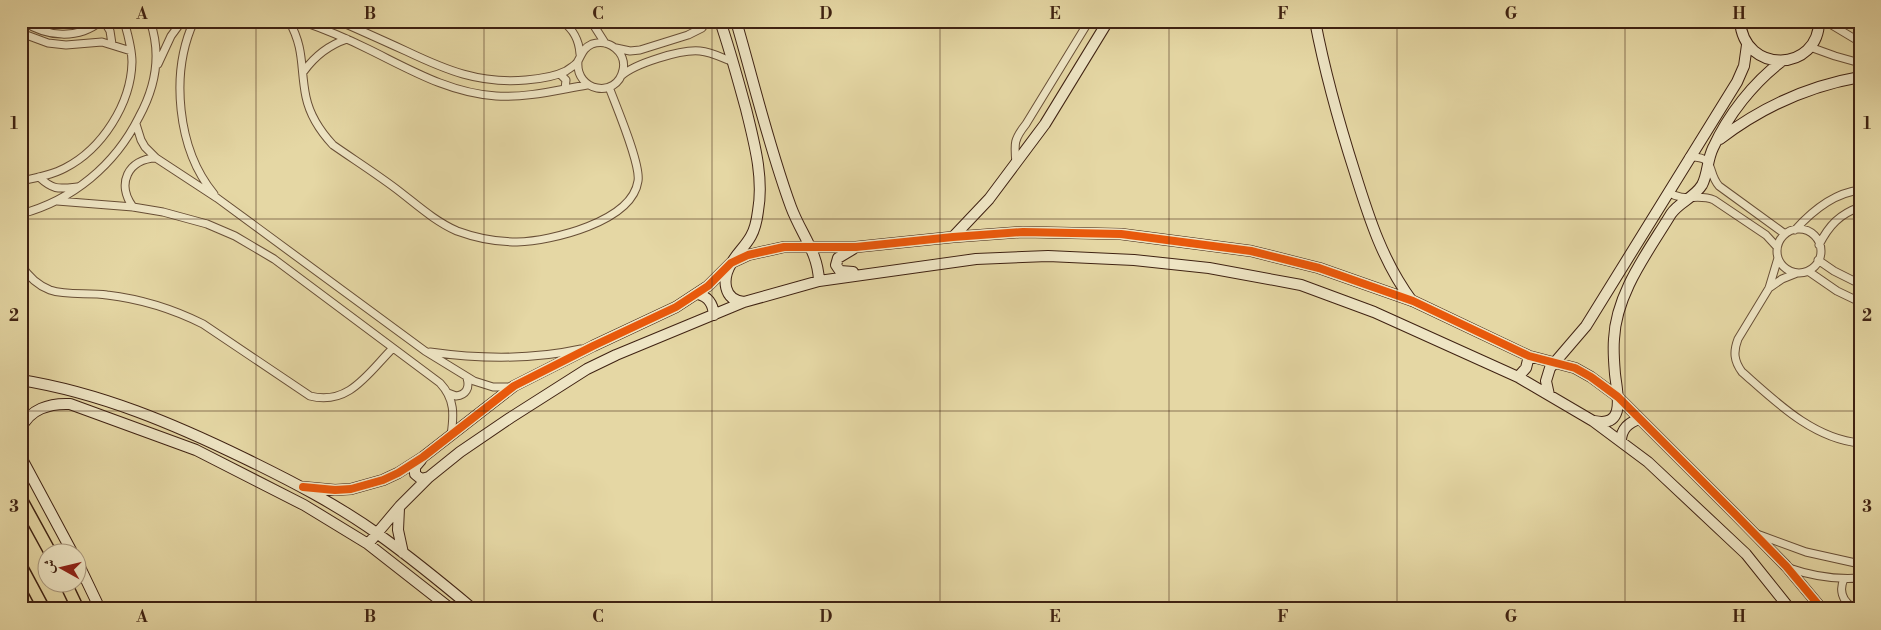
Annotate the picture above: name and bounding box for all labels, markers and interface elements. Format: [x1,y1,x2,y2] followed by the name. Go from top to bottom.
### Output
[135,4,148,24] text: A
[364,4,376,24] text: B
[592,4,604,24] text: C
[820,4,833,24] text: D
[1049,4,1061,24] text: E
[1277,4,1289,24] text: F
[1505,4,1518,24] text: G
[1732,4,1746,24] text: H
[10,114,18,134] text: 1
[1863,114,1871,134] text: 1
[9,306,19,326] text: 2
[1862,306,1872,326] text: 2
[9,497,19,517] text: 3
[1862,497,1872,517] text: 3
[38,542,88,592] north arrow
[40,558,60,574] text: ش
[135,607,148,627] text: A
[364,607,376,627] text: B
[592,607,604,627] text: C
[820,607,833,627] text: D
[1049,607,1061,627] text: E
[1277,607,1289,627] text: F
[1505,607,1518,627] text: G
[1732,607,1746,627] text: H

